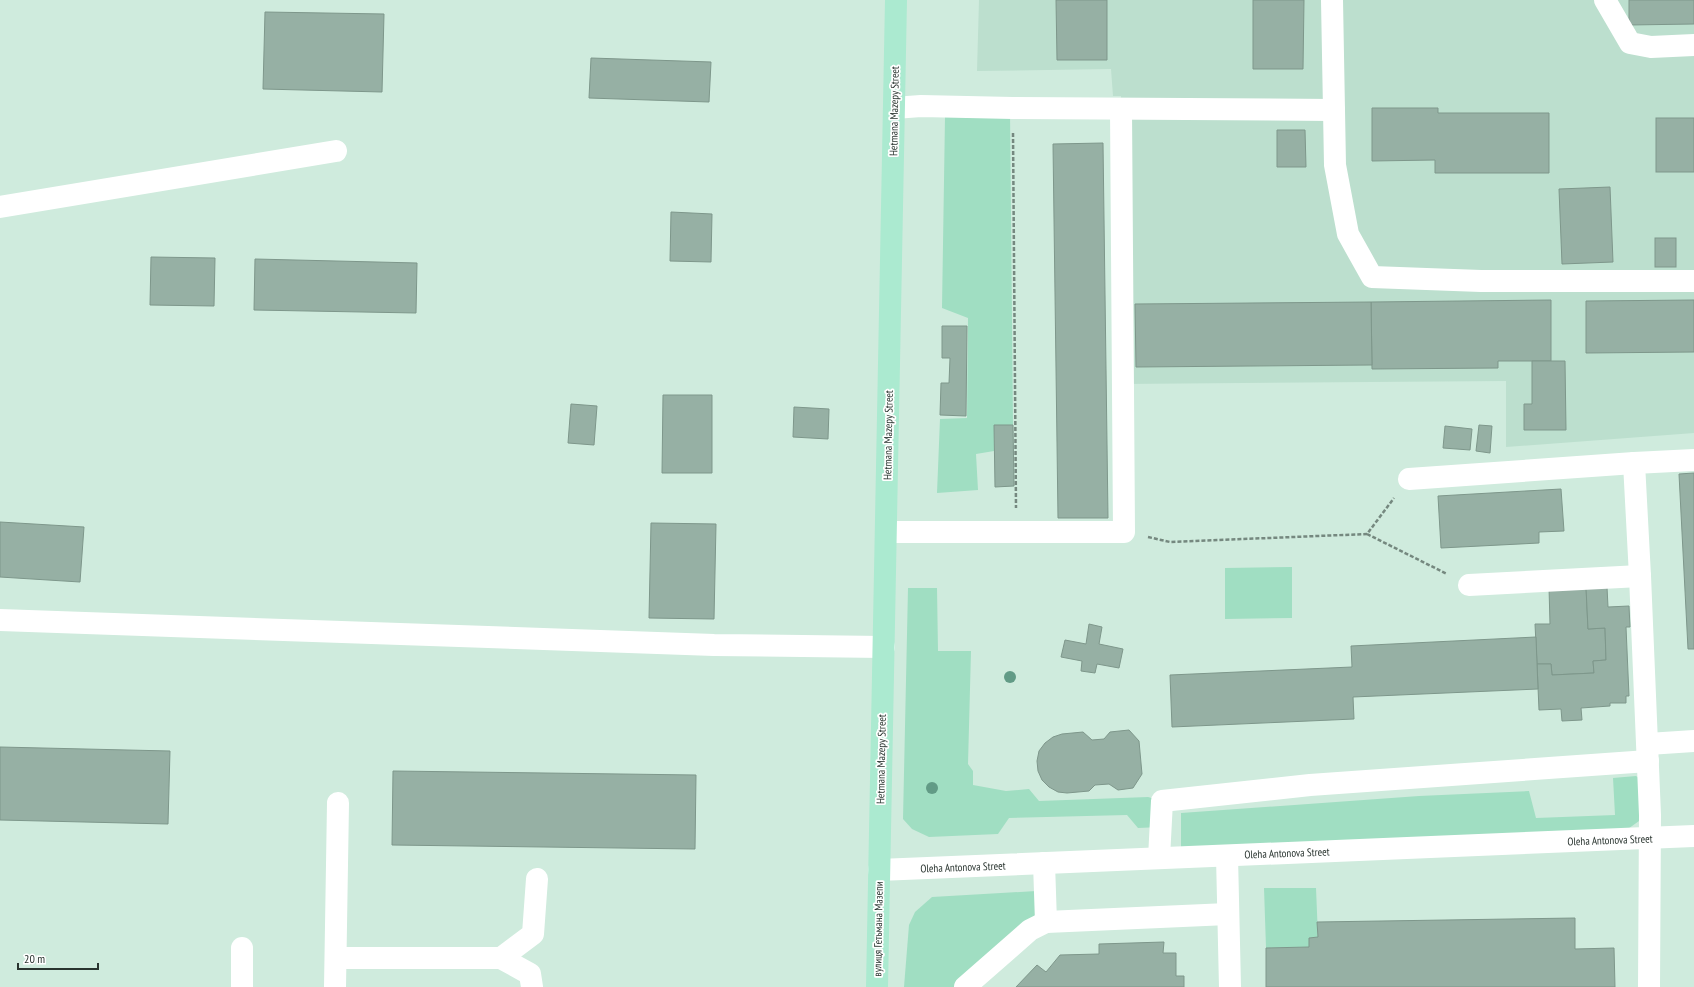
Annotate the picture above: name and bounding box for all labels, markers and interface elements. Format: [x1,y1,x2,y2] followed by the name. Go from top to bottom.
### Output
[886,66,902,156] street label: Hetmana Mazepy Street
[880,390,896,480] street label: Hetmana Mazepy Street
[873,714,889,804] street label: Hetmana Mazepy Street
[1567,832,1653,848] street label: Oleha Antonova Street
[1244,845,1330,861] street label: Oleha Antonova Street
[920,859,1006,875] street label: Oleha Antonova Street
[870,881,886,977] street label: вулиця Гетьмана Мазепи
[18,945,98,971] scale bar
[24,951,45,966] text: 20 m

